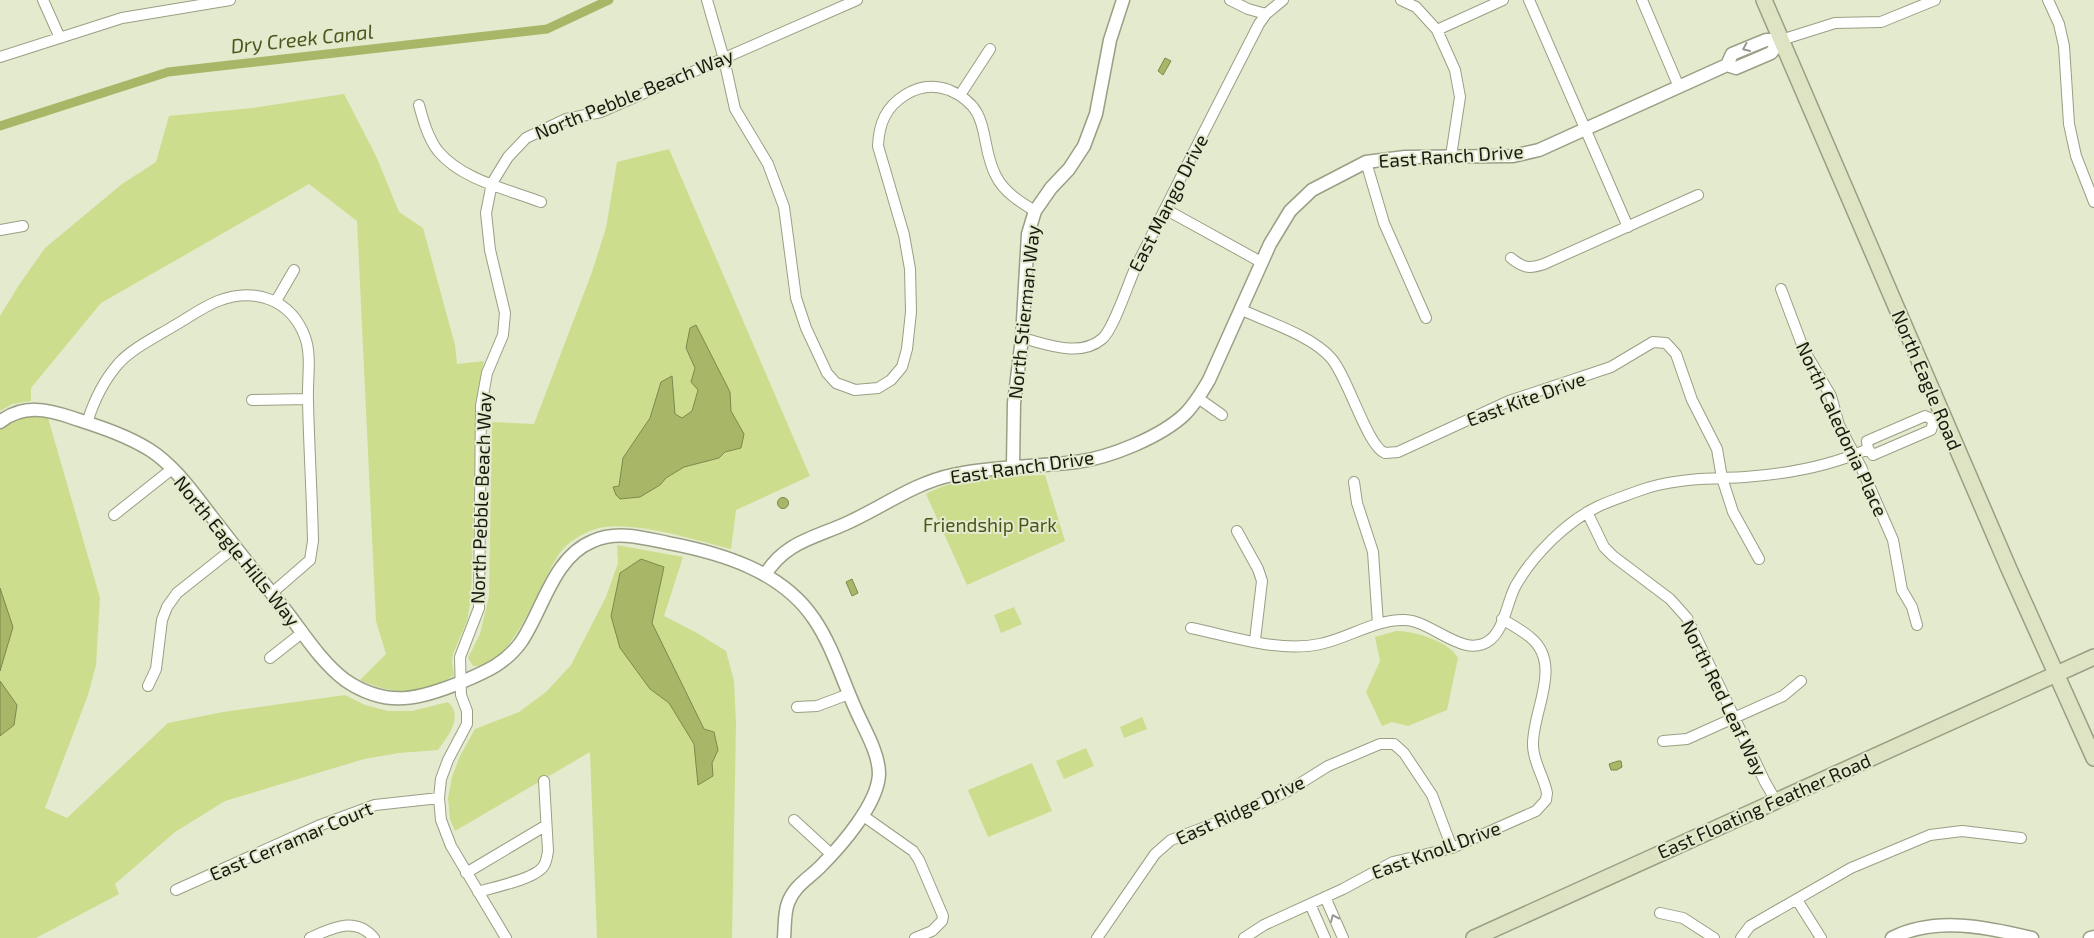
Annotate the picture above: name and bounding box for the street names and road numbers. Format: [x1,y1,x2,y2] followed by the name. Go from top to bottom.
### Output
[531,43,737,144] street label: North Pebble Beach Way
[1123,130,1212,275] street label: East Mango Drive
[1378,139,1524,172] street label: East Ranch Drive
[1003,224,1044,400] street label: North Stierman Way
[1888,306,1967,453] street label: North Eagle Road
[1792,338,1893,520] street label: North Caledonia Place
[1463,366,1588,431] street label: East Kite Drive
[465,391,496,605] street label: North Pebble Beach Way
[948,445,1095,488] street label: East Ranch Drive
[170,471,305,630] street label: North Eagle Hills Way
[1677,616,1772,780] street label: North Red Leaf Way
[1653,748,1874,863] street label: East Floating Feather Road
[1172,770,1308,849] street label: East Ridge Drive
[206,796,376,885] street label: East Cerramar Court
[1368,816,1503,883] street label: East Knoll Drive

